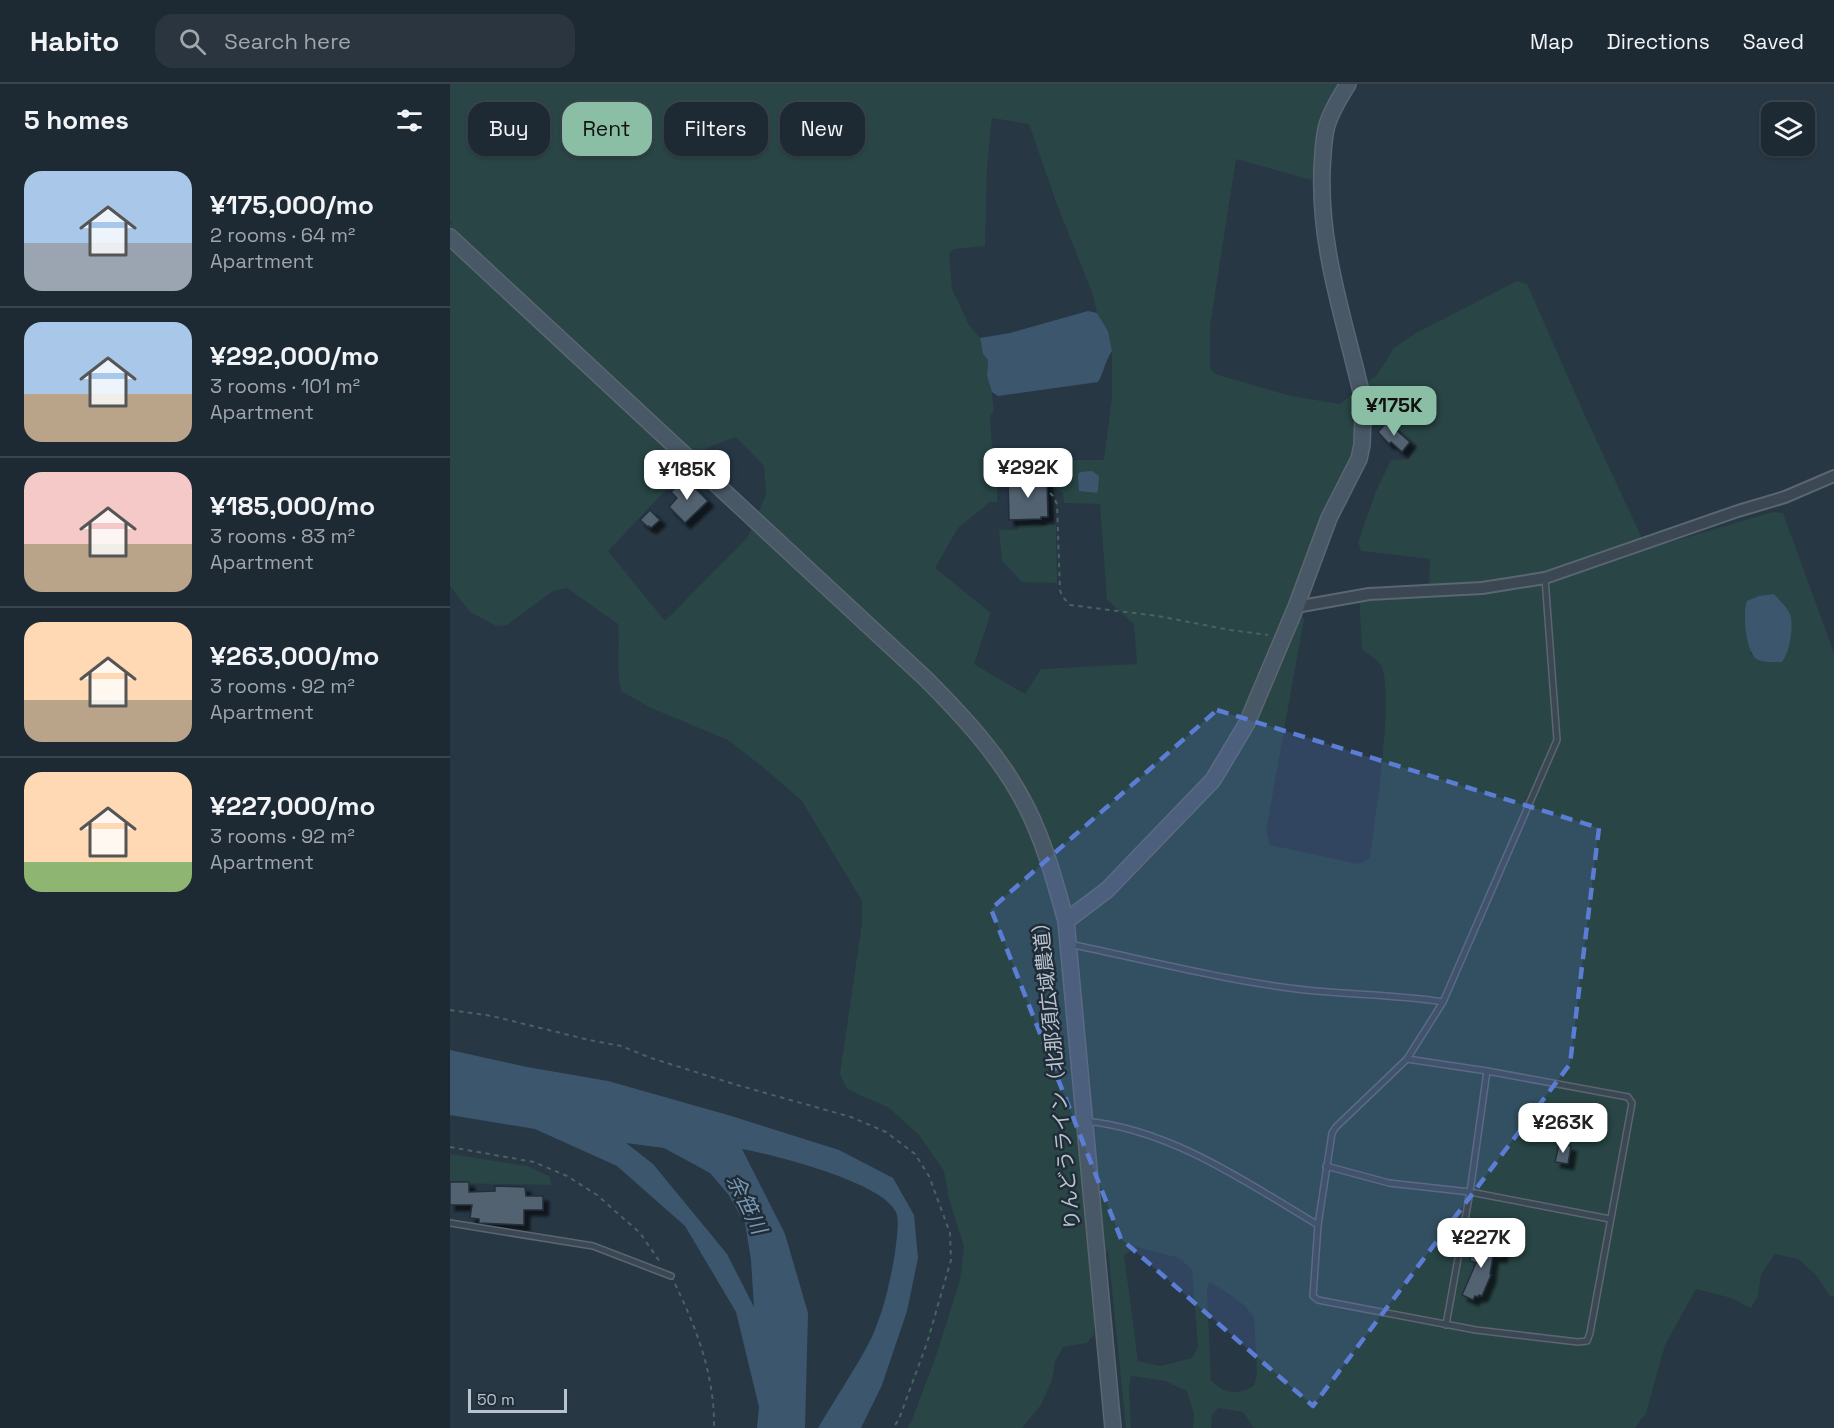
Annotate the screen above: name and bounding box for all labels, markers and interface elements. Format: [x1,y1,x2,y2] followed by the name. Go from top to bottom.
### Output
[155,14,575,68] search box
[30,23,119,59] text: Habito
[176,25,209,58] icon: search
[224,27,351,55] text: Search here
[1530,28,1574,55] text: Map
[1607,28,1710,55] text: Directions
[1743,28,1804,55] text: Saved
[468,102,550,156] chip: Buy
[562,102,652,156] chip: Rent
[664,102,768,156] chip: Filters
[780,102,865,156] chip: New
[1761,102,1815,156] map controls
[1761,102,1815,156] button: layers
[24,103,129,137] text: 5 homes
[393,104,426,137] icon: filters
[210,188,374,222] text: ¥175,000/mo
[72,195,144,267] icon: home
[210,222,355,248] text: 2 rooms · 64 m²
[210,248,314,274] text: Apartment
[210,339,379,373] text: ¥292,000/mo
[72,346,144,418] icon: home
[210,373,360,399] text: 3 rooms · 101 m²
[1352,386,1436,437] pin: ¥175K
[1365,392,1423,418] text: ¥175K
[210,399,314,425] text: Apartment
[986,448,1070,499] pin: ¥292K
[645,450,729,501] pin: ¥185K
[998,454,1058,480] text: ¥292K
[658,456,716,482] text: ¥185K
[210,489,375,523] text: ¥185,000/mo
[72,496,144,568] icon: home
[210,523,355,549] text: 3 rooms · 83 m²
[210,549,314,575] text: Apartment
[210,639,380,673] text: ¥263,000/mo
[72,646,144,718] icon: home
[210,673,355,699] text: 3 rooms · 92 m²
[210,699,314,725] text: Apartment
[210,789,375,823] text: ¥227,000/mo
[72,796,144,868] icon: home
[210,823,355,849] text: 3 rooms · 92 m²
[210,849,314,875] text: Apartment
[1026,911,1086,1231] street label: りんどうライン（北那須広域農道）
[1521,1103,1605,1154] pin: ¥263K
[1532,1109,1594,1135] text: ¥263K
[721,1170,774,1240] water label: 余笹川
[1439,1218,1523,1269] pin: ¥227K
[1451,1224,1511,1250] text: ¥227K
[468,1386,567,1414] scale bar
[477,1389,515,1410] text: 50 m

